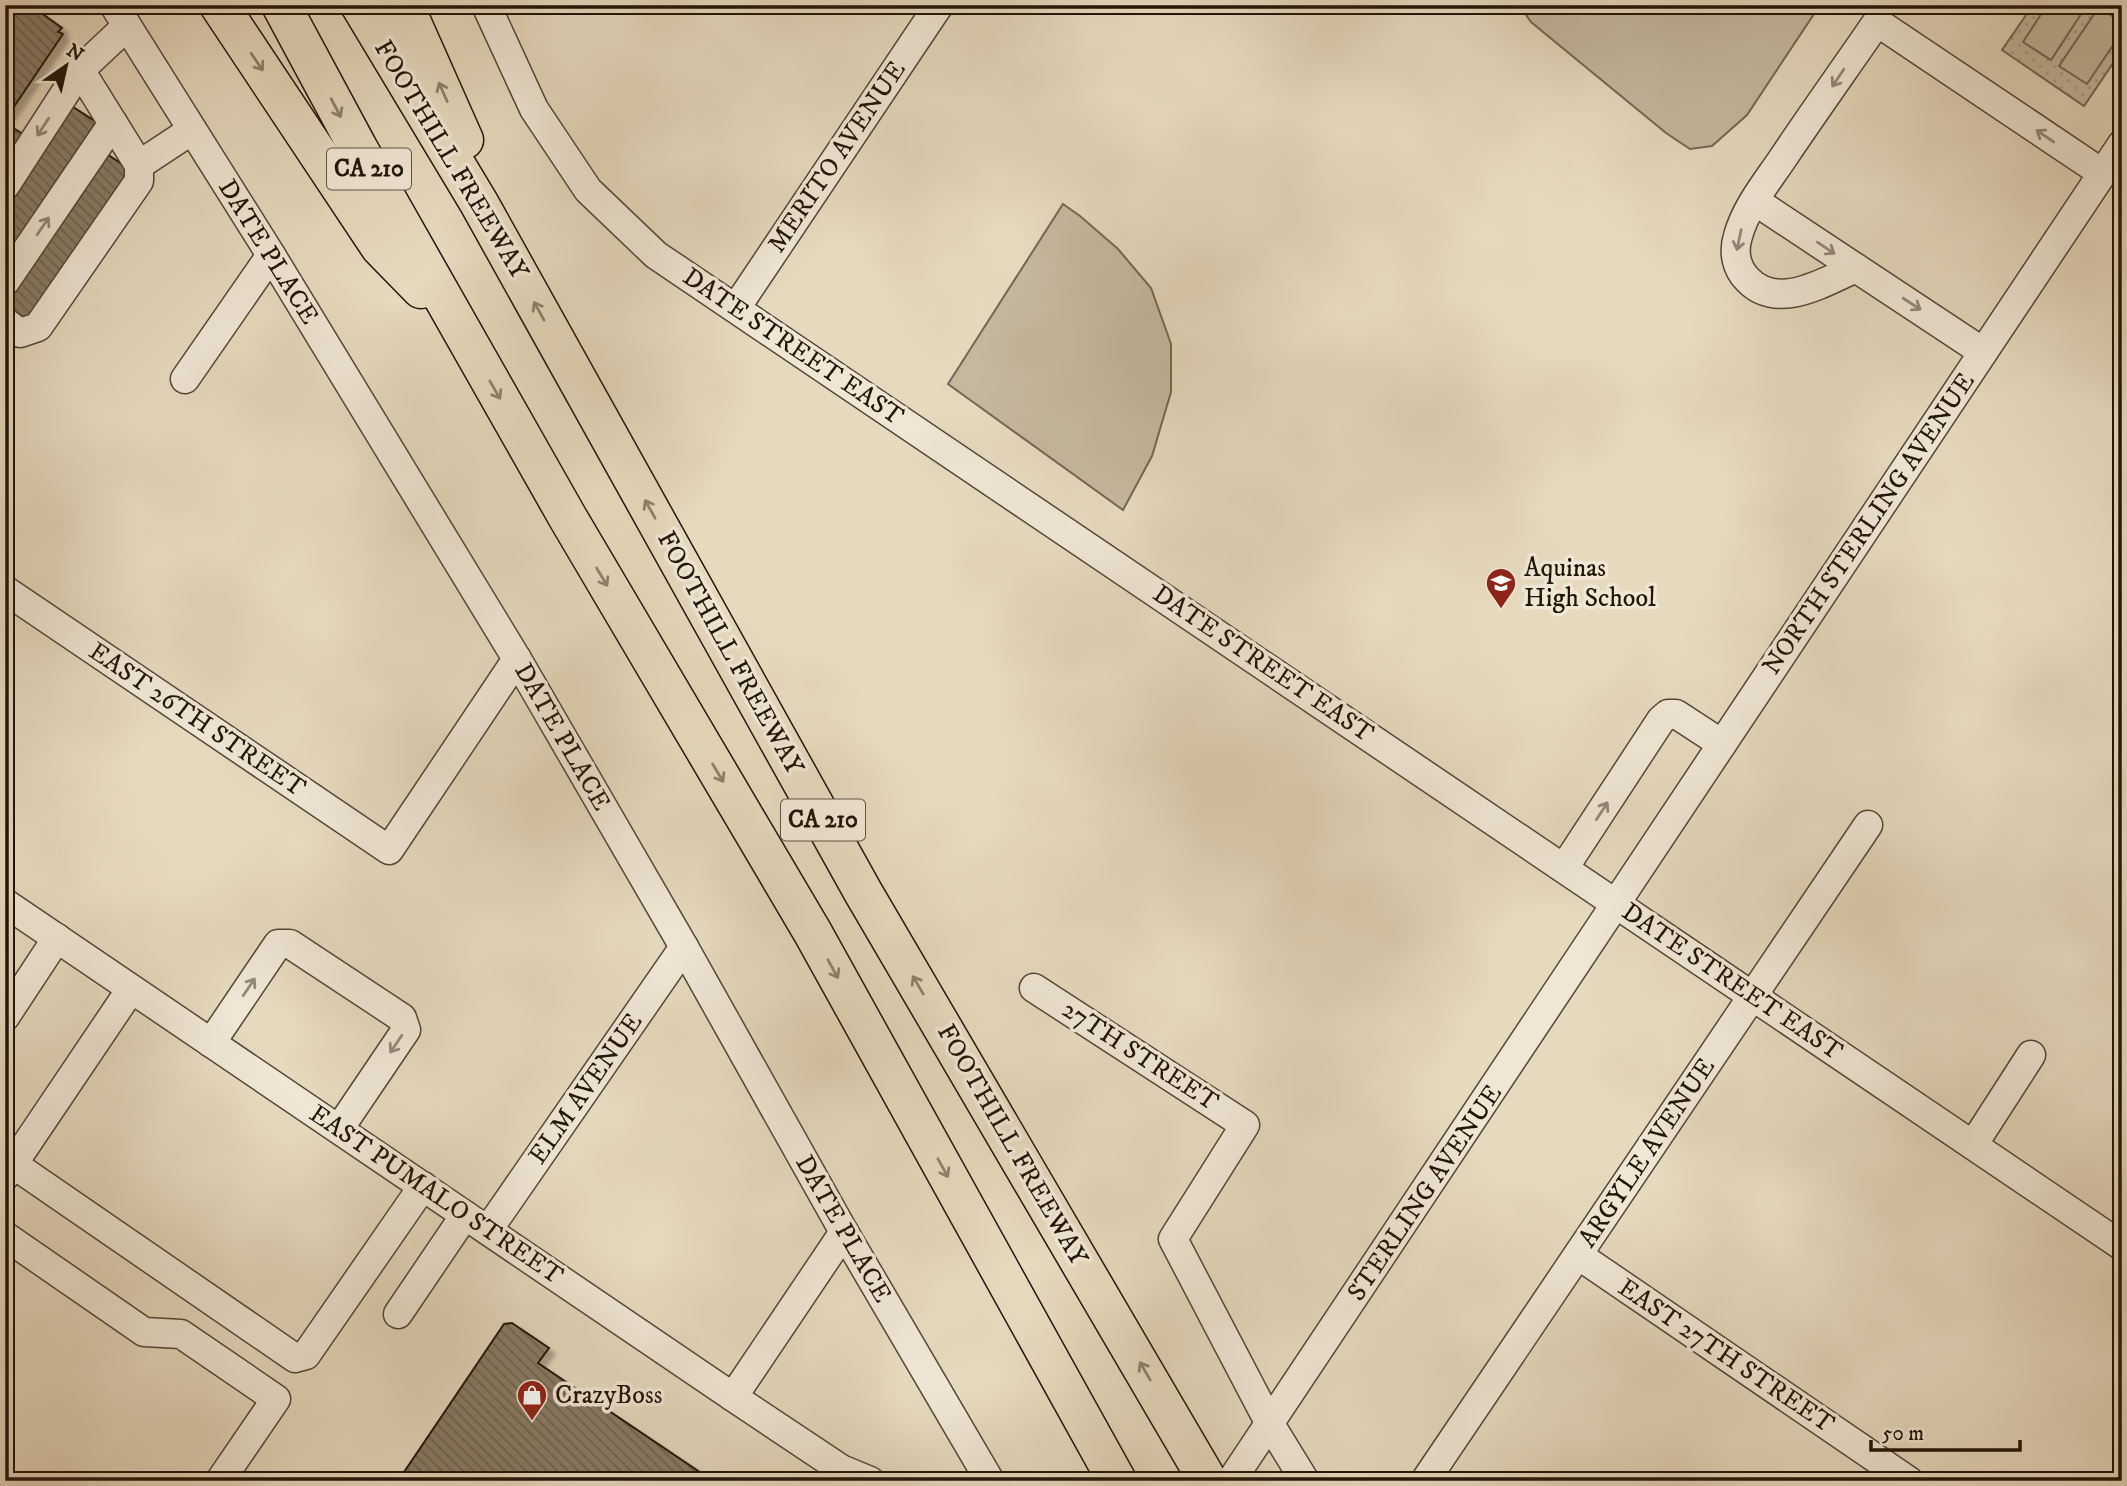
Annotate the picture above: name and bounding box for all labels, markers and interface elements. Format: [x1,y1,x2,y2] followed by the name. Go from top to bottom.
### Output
[32,32,102,102] north arrow
[366,34,536,286] street label: FOOTHILL FREEWAY
[62,39,88,67] text: N
[250,52,264,71] one-way arrow
[761,55,913,259] street label: MERITO AVENUE
[1831,68,1845,87] one-way arrow
[436,82,449,103] one-way arrow
[330,98,344,118] one-way arrow
[36,117,51,136] one-way arrow
[2036,129,2055,143] one-way arrow
[327,148,411,190] road number: CA 210
[210,173,326,331] street label: DATE PLACE
[37,216,51,236] one-way arrow
[1731,228,1745,251] one-way arrow
[1816,241,1835,255] one-way arrow
[676,261,910,433] street label: DATE STREET EAST
[1901,297,1921,311] one-way arrow
[532,301,546,321] one-way arrow
[1755,367,1983,681] street label: NORTH STERLING AVENUE
[488,380,502,400] one-way arrow
[643,500,657,520] one-way arrow
[649,525,811,781] street label: FOOTHILL FREEWAY
[1524,552,1656,615] place label: Aquinas High School
[596,566,610,586] one-way arrow
[1484,566,1518,610] school or university icon: Aquinas High School
[1146,578,1380,750] street label: DATE STREET EAST
[82,635,312,805] street label: EAST 26TH STREET
[506,657,618,817] street label: DATE PLACE
[711,762,725,782] one-way arrow
[781,800,865,840] road number: CA 210
[1594,802,1609,821] one-way arrow
[1615,896,1849,1068] street label: DATE STREET EAST
[827,958,840,979] one-way arrow
[911,975,924,996] one-way arrow
[242,978,256,997] one-way arrow
[1055,993,1225,1119] street label: 27TH STREET
[522,1007,650,1171] street label: ELM AVENUE
[929,1018,1095,1272] street label: FOOTHILL FREEWAY
[389,1034,403,1053] one-way arrow
[1571,1052,1723,1254] street label: ARGYLE AVENUE
[1340,1079,1510,1307] street label: STERLING AVENUE
[303,1098,570,1293] street label: EAST PUMALO STREET
[787,1149,899,1309] street label: DATE PLACE
[937,1157,950,1178] one-way arrow
[1611,1271,1841,1441] street label: EAST 27TH STREET
[1137,1362,1151,1382] one-way arrow
[515,1378,549,1422] shop icon: CrazyBoss
[555,1379,662,1412] place label: CrazyBoss
[1871,1409,2020,1453] scale bar
[1882,1421,1924,1447] text: 50 m

